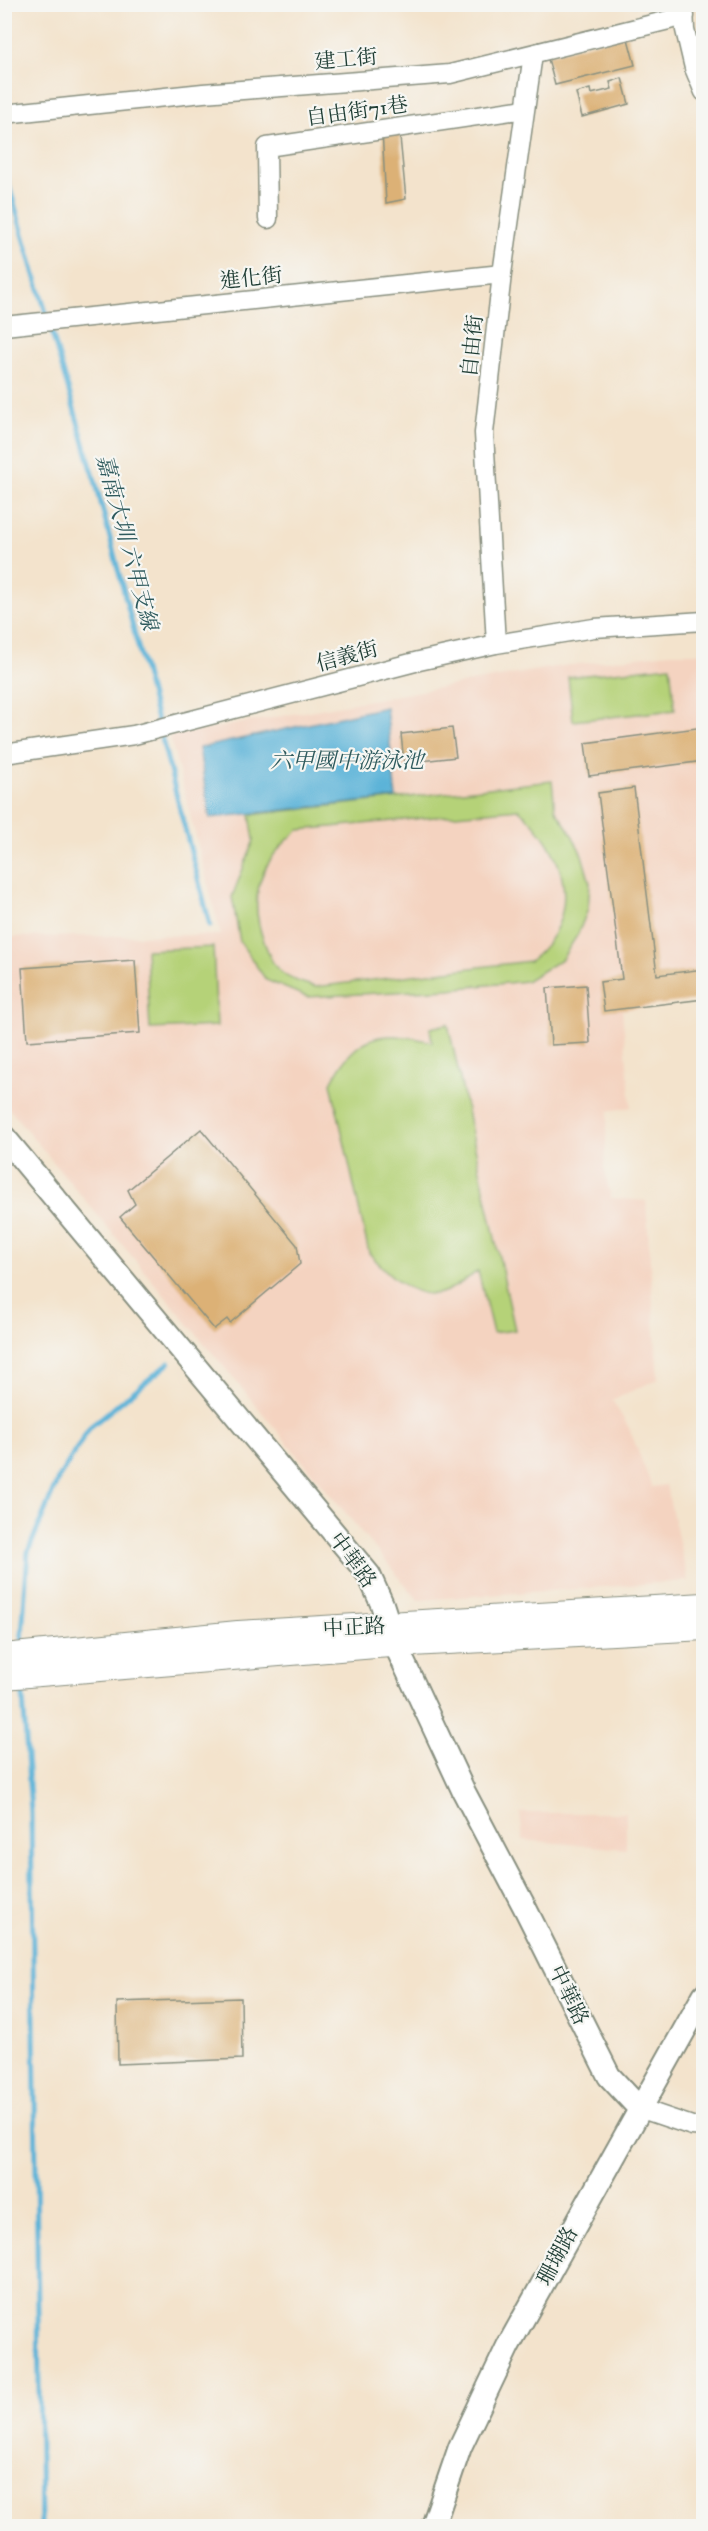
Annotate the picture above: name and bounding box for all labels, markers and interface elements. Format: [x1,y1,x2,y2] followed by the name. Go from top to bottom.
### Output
[314,44,379,76] street label: 建工街
[304,92,410,132] street label: 自由街71巷
[218,263,284,295] street label: 進化街
[457,313,489,379] street label: 自由街
[90,452,164,635] water label: 嘉南大圳 六甲支線
[313,636,381,678] street label: 信義街
[270,748,426,775] water label: 六甲國中游泳池
[323,1527,381,1594] street label: 中華路
[322,1613,386,1643] street label: 中正路
[543,1961,594,2029] street label: 中華路
[532,2223,584,2290] street label: 珊瑚路

